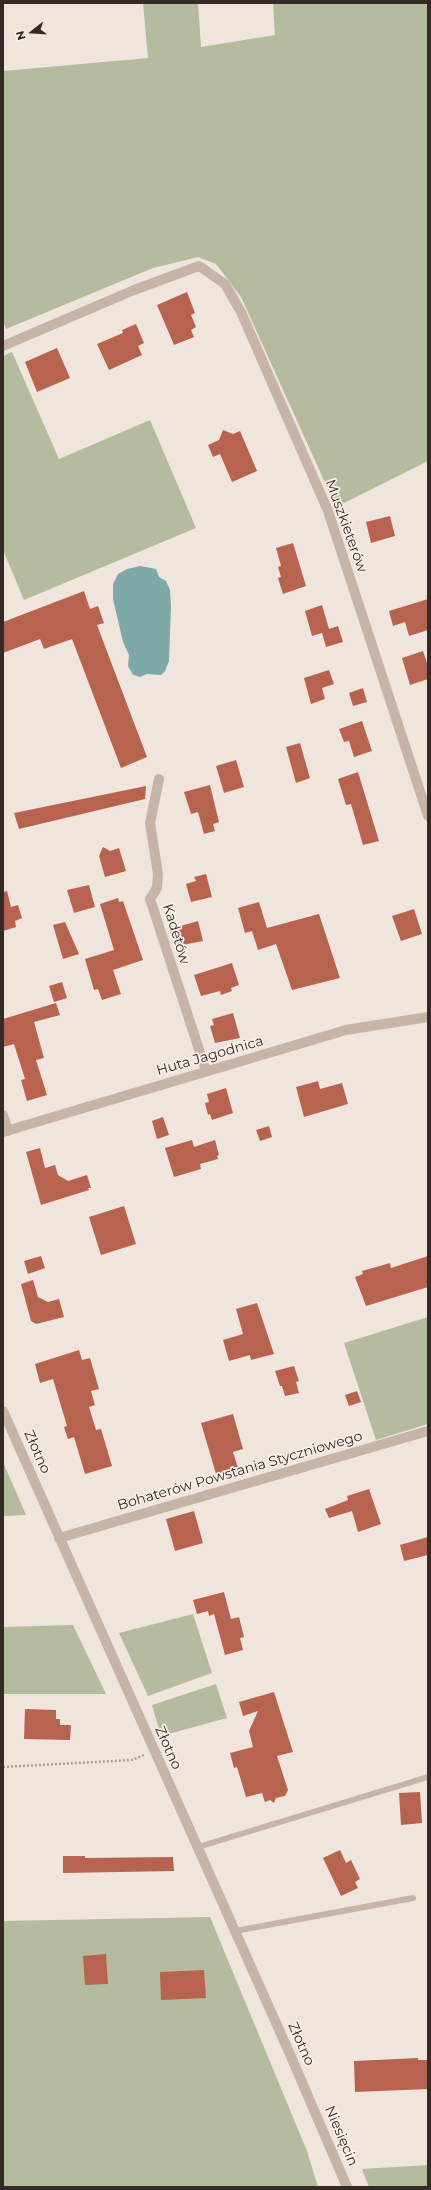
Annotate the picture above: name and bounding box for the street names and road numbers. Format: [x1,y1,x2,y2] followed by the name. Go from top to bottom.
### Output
[321,477,371,575] street label: Muszkieterów
[159,902,193,966] street label: Kadetów
[155,1033,265,1079] street label: Huta Jagodnica
[20,1428,54,1476] street label: Złotno
[116,1428,364,1514] street label: Bohaterów Powstania Styczniowego
[151,1724,185,1772] street label: Złotno
[284,2020,318,2068] street label: Złotno
[321,2103,361,2169] street label: Niesięcin

